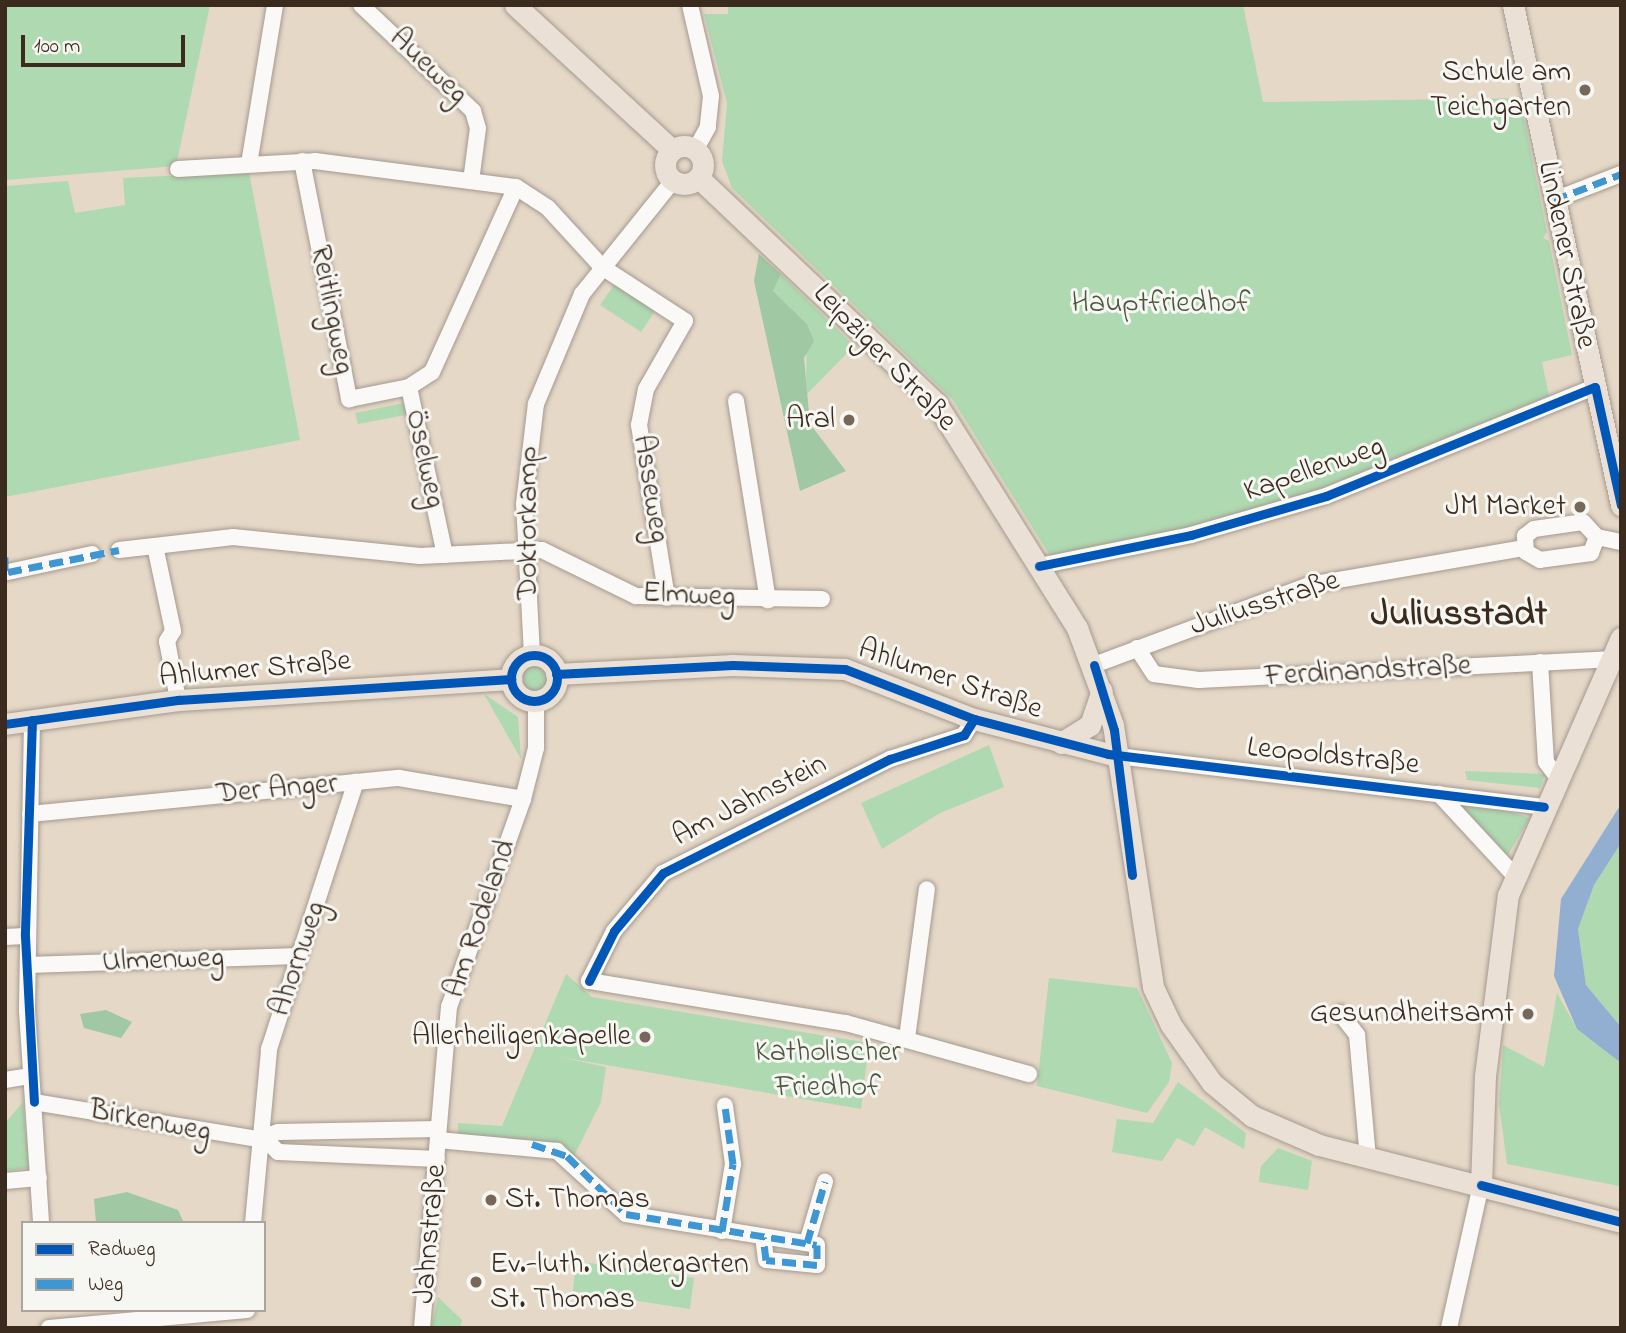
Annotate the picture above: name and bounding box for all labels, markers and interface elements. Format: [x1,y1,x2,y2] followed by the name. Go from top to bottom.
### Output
[24,21,189,65] scale bar
[381,21,475,113] street label: Aueweg
[34,32,80,62] text: 100 m
[1430,55,1571,125] place label: Schule am Teichgarten
[1577,82,1593,98] marker: Schule am Teichgarten
[1529,158,1603,352] street label: Lindener Straße
[301,242,361,378] street label: Reitlingweg
[804,276,964,440] street label: Leipziger Straße
[1072,286,1250,322] park label: Hauptfriedhof
[786,402,835,438] place label: Aral
[396,406,452,512] street label: Öselweg
[841,412,857,428] marker: Aral
[1239,429,1389,511] street label: Kapellenweg
[624,432,676,546] street label: Asseweg
[511,446,547,600] street label: Doktorkamp
[1445,489,1566,525] place label: JM Market
[1572,499,1588,515] marker: JM Market
[1186,563,1344,645] street label: Juliusstraße
[642,576,736,616] street label: Elmweg
[1371,593,1547,637] district label: Juliusstadt
[853,632,1047,728] street label: Ahlumer Straße
[158,644,352,696] street label: Ahlumer Straße
[1264,649,1472,695] street label: Ferdinandstraße
[1245,730,1421,784] street label: Leopoldstraße
[667,747,833,855] street label: Am Jahnstein
[215,767,339,813] street label: Der Anger
[437,835,525,1003] street label: Am Rodeland
[263,897,335,1021] street label: Ahornweg
[101,941,225,981] street label: Ulmenweg
[1310,996,1514,1032] place label: Gesundheitsamt
[1520,1006,1536,1022] marker: Gesundheitsamt
[412,1019,631,1055] place label: Allerheiligenkapelle
[637,1029,653,1045] marker: Allerheiligenkapelle
[755,1035,901,1106] park label: Katholischer Friedhof
[86,1093,214,1151] street label: Birkenweg
[407,1163,455,1305] street label: Jahnstraße
[505,1182,650,1218] place label: St. Thomas
[483,1192,499,1208] marker: St. Thomas
[21,1221,266,1312] legend
[88,1235,155,1265] text: Radweg
[490,1247,749,1318] place label: Ev.-luth. Kindergarten St. Thomas
[88,1270,123,1300] text: Weg
[468,1274,484,1290] marker: Ev.-luth. Kindergarten St. Thomas

